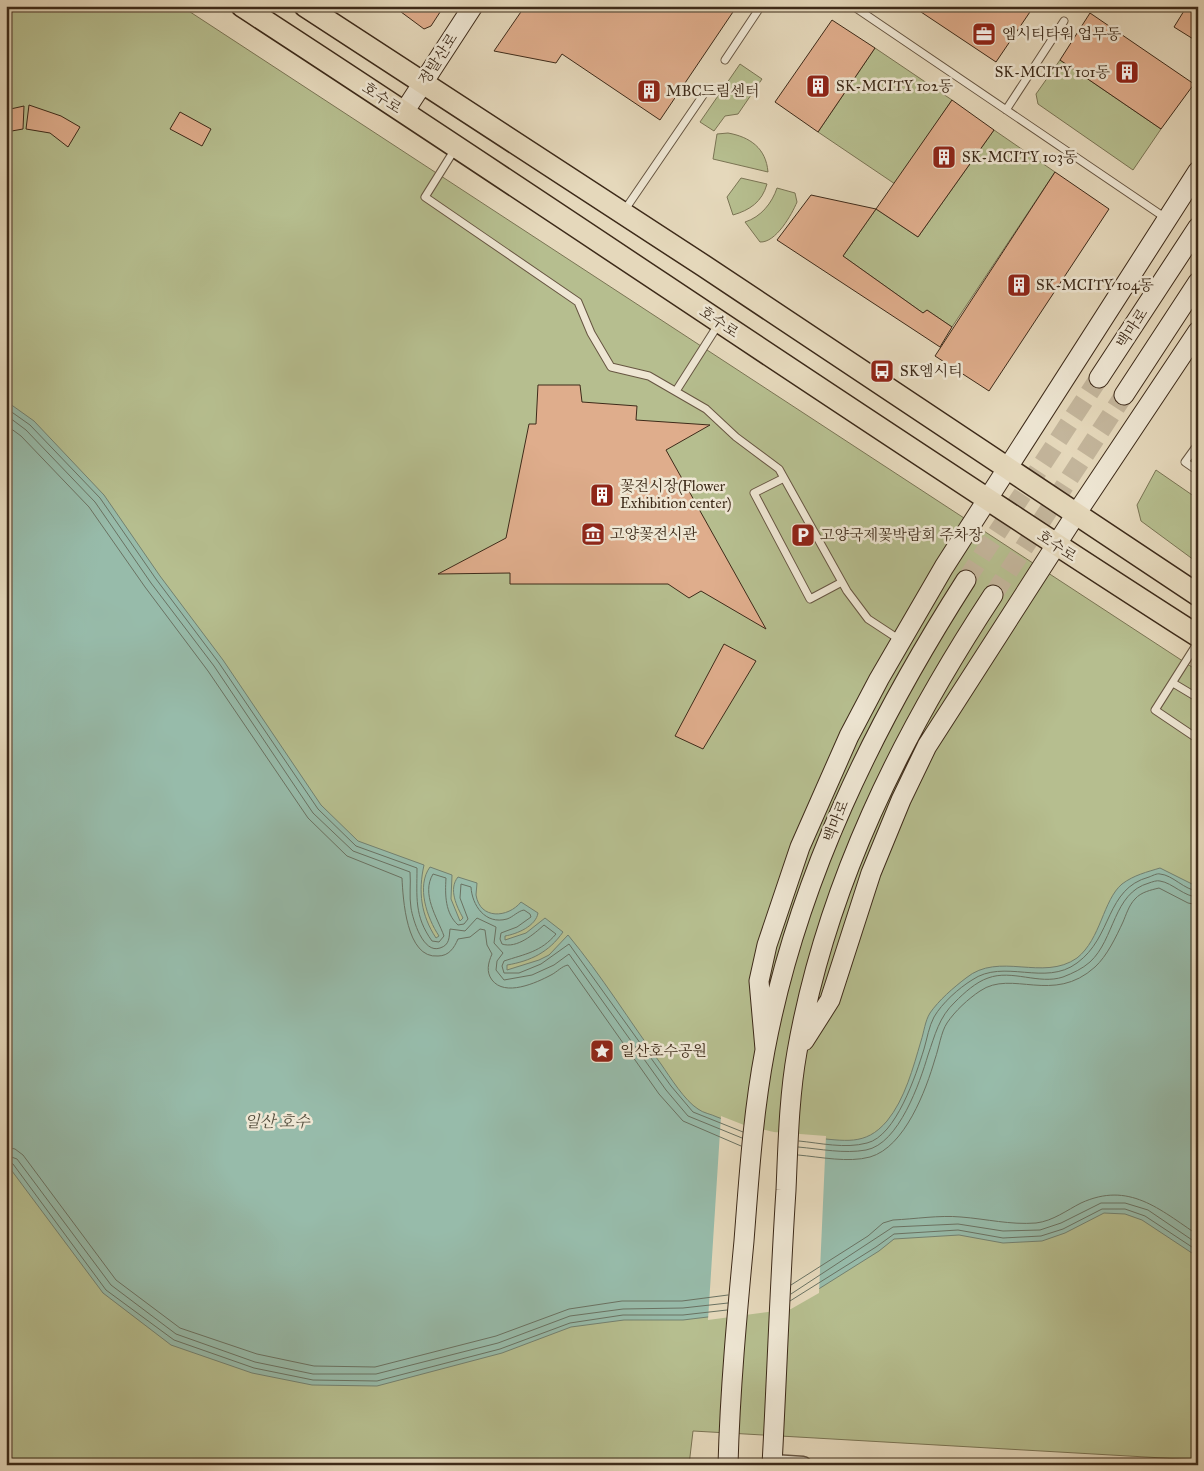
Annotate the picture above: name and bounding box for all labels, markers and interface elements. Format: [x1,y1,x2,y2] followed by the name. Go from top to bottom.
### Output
[971,21,997,47] office icon: 엠시티타워 업무동
[1002,25,1122,43] place label: 엠시티타워 업무동
[415,29,462,88] street label: 정발산로
[1114,59,1140,85] building icon: SK-MCITY 101동
[995,63,1111,81] place label: SK-MCITY 101동
[805,73,831,99] building icon: SK-MCITY 102동
[836,77,953,95] place label: SK-MCITY 102동
[636,78,662,104] building icon: MBC드림센터
[359,79,406,118] street label: 호수로
[666,82,760,100] place label: MBC드림센터
[931,144,957,170] building icon: SK-MCITY 103동
[962,148,1078,166] place label: SK-MCITY 103동
[1006,272,1032,298] building icon: SK-MCITY 104동
[1036,276,1154,294] place label: SK-MCITY 104동
[696,302,742,342] street label: 호수로
[1113,304,1152,351] street label: 백마로
[869,358,895,384] bus stop icon: SK엠시티
[900,362,963,380] place label: SK엠시티
[620,477,732,513] place label: 꽃전시장(Flower Exhibition center)
[589,482,615,508] building icon: 꽃전시장(Flower Exhibition center)
[580,521,606,547] museum icon: 고양꽃전시관
[790,522,816,548] parking icon: 고양국제꽃박람회 주차장
[610,525,697,543] place label: 고양꽃전시관
[820,526,983,544] place label: 고양국제꽃박람회 주차장
[1034,527,1081,566] street label: 호수로
[820,797,853,845] street label: 백마로
[589,1038,615,1064] place icon: 일산호수공원
[620,1042,707,1060] place label: 일산호수공원
[244,1112,311,1131] water label: 일산 호수

